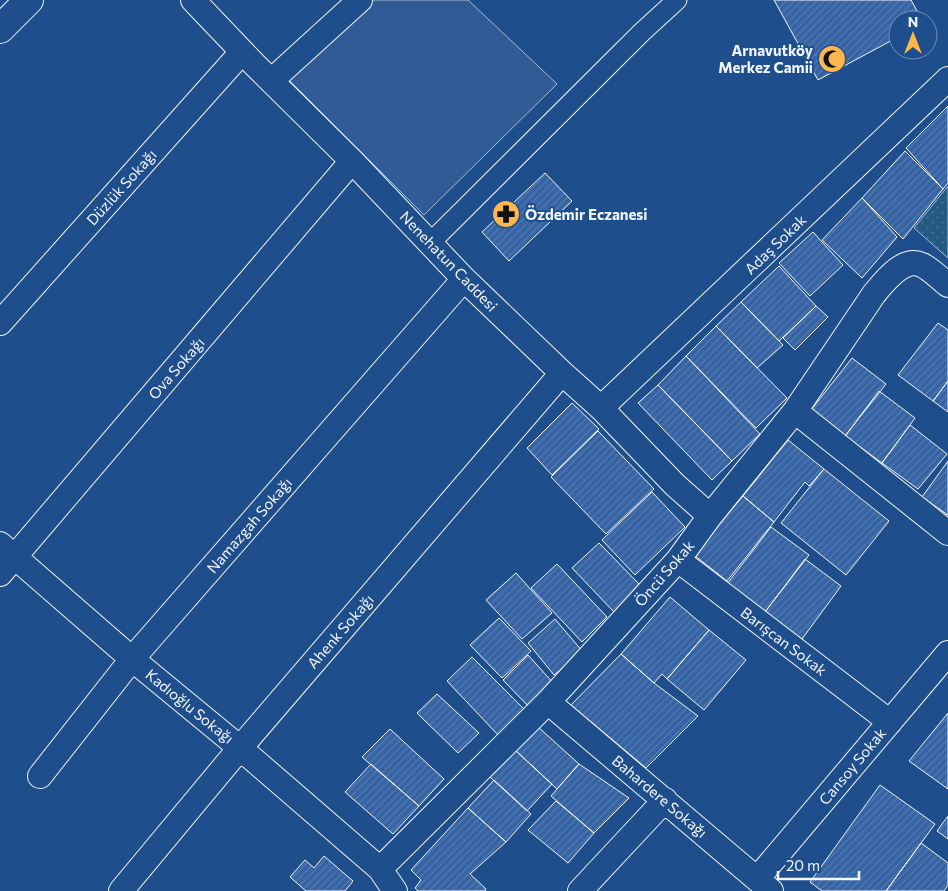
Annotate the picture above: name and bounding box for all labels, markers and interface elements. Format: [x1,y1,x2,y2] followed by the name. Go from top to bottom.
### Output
[888,10,938,60] north arrow
[908,13,918,30] text: N
[718,41,814,76] place label: Arnavutköy Merkez Camii
[817,44,847,74] mosque icon: Arnavutköy Merkez Camii
[82,145,160,229] street label: Düzlük Sokağı
[491,199,521,229] pharmacy icon: Özdemir Eczanesi
[525,205,648,223] place label: Özdemir Eczanesi
[397,207,501,315] street label: Nenehatun Caddesi
[741,210,809,278] street label: Adaş Sokak
[144,333,208,403] street label: Ova Sokağı
[203,474,295,576] street label: Namazgah Sokağı
[631,536,697,610] street label: Öncü Sokak
[303,590,377,672] street label: Ahenk Sokağı
[738,603,830,679] street label: Barışcan Sokak
[142,665,238,747] street label: Kadıoğlu Sokağı
[815,724,889,808] street label: Cansoy Sokak
[609,751,711,841] street label: Bahardere Sokağı
[778,848,859,880] scale bar
[786,856,820,874] text: 20 m

